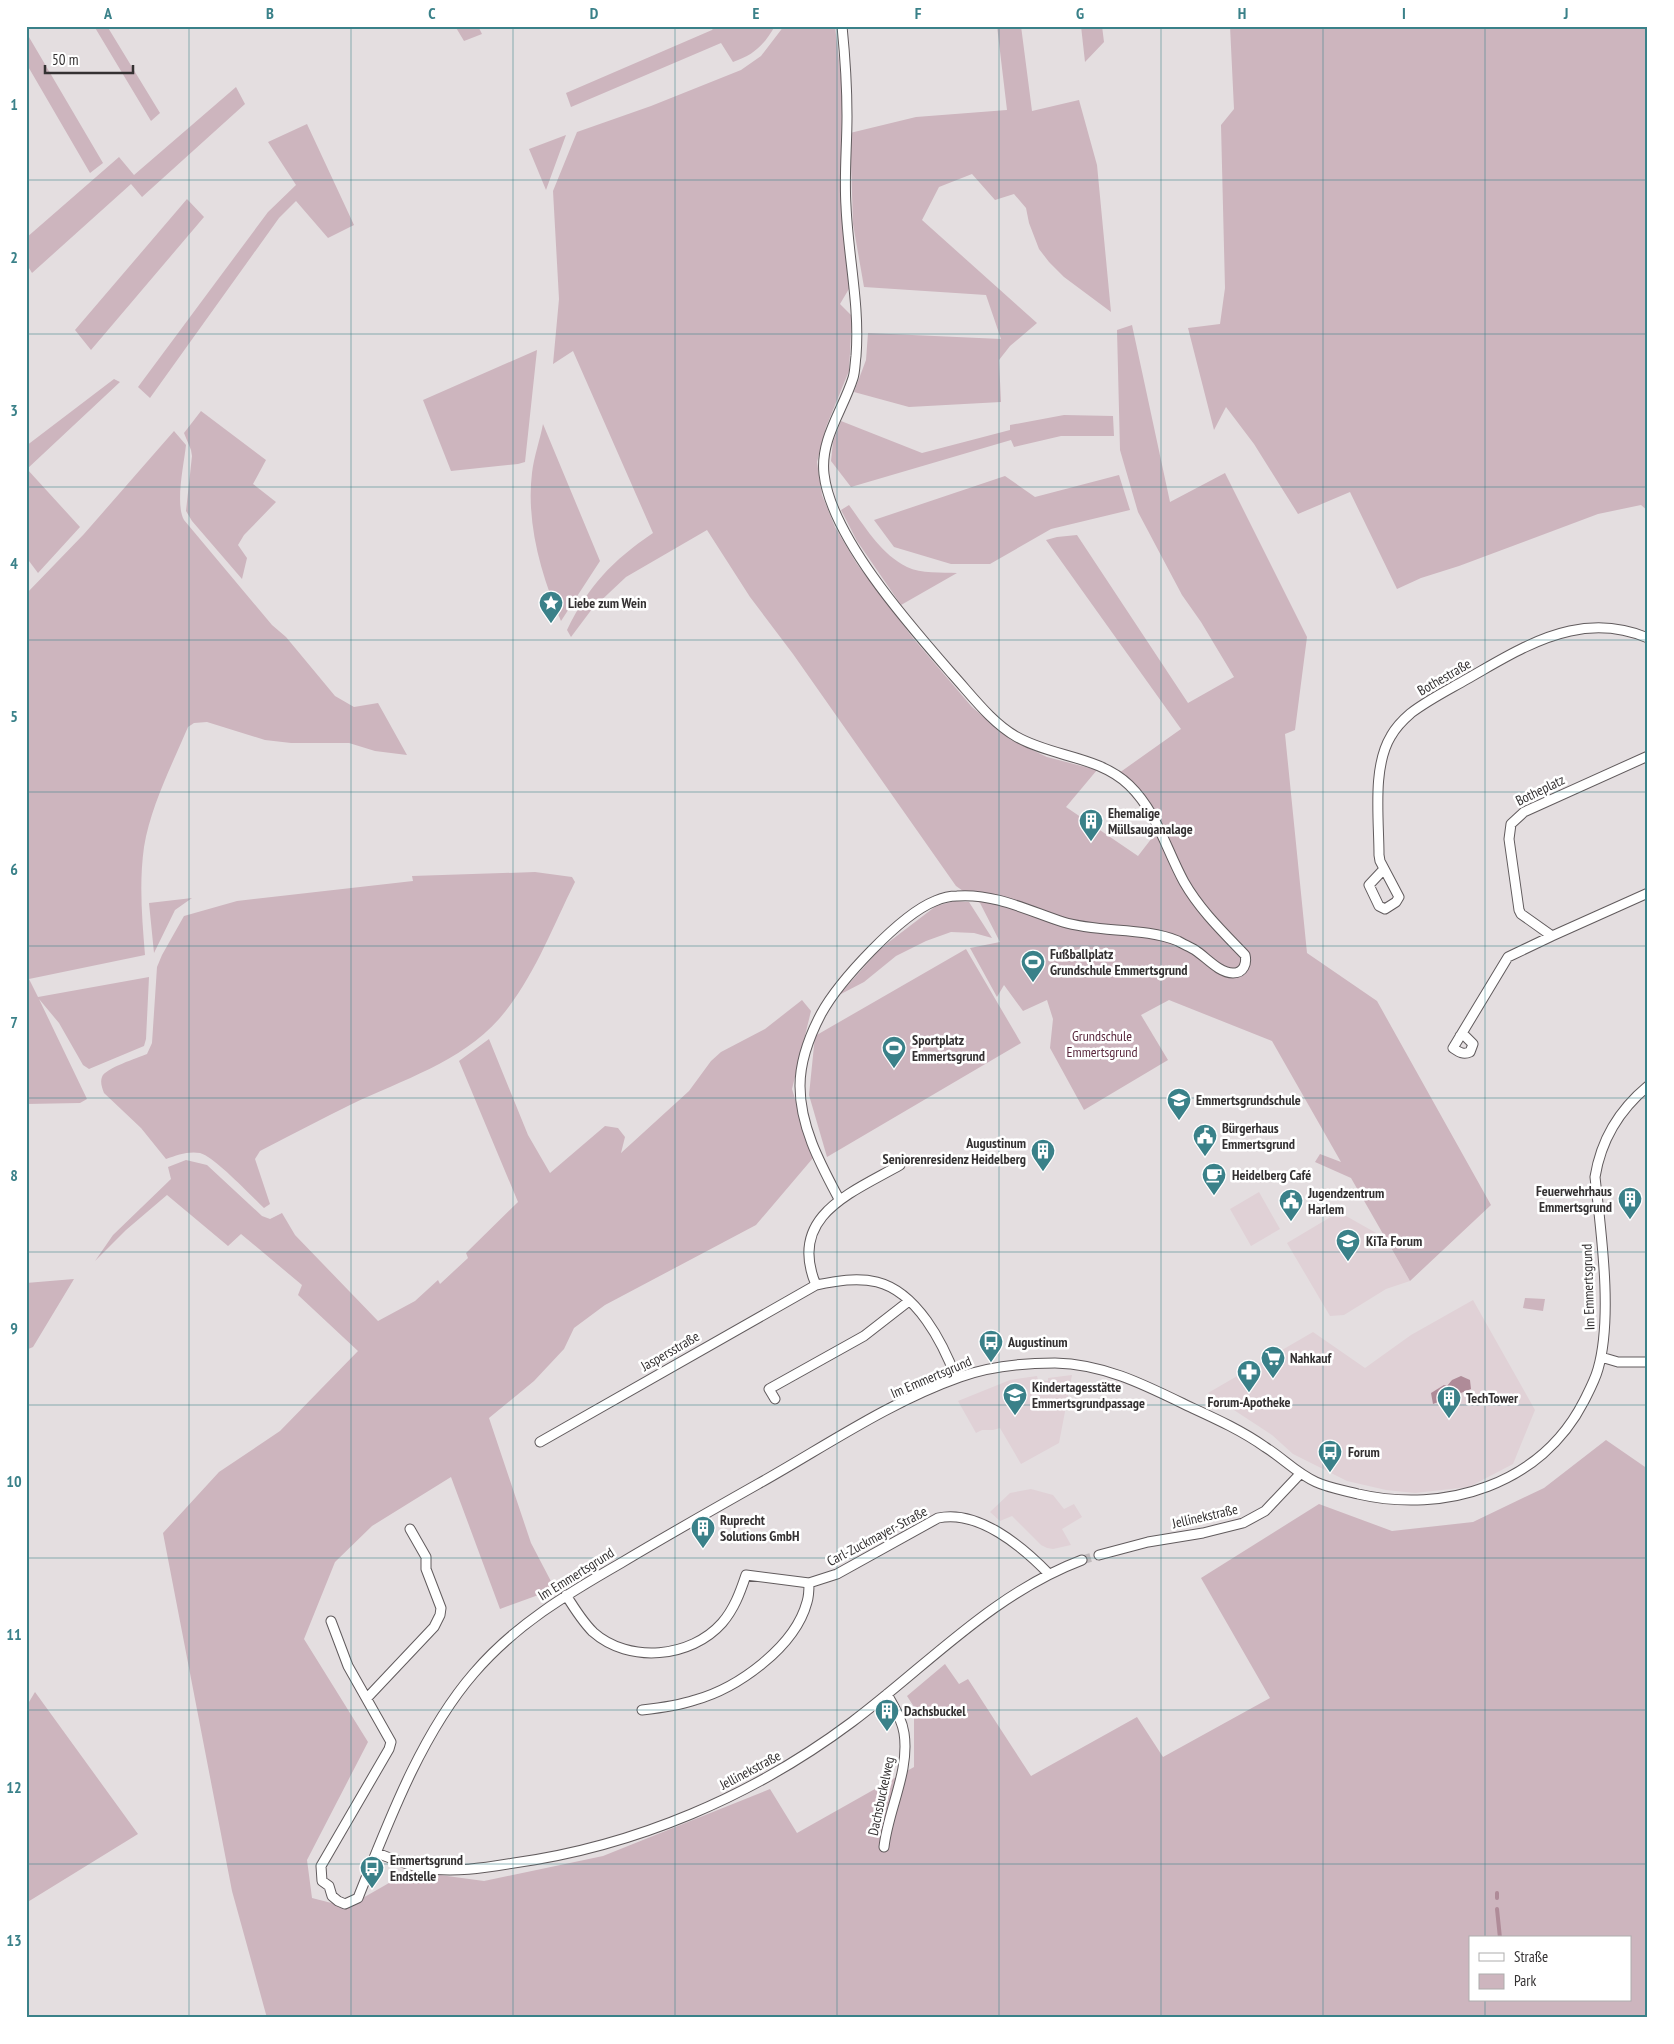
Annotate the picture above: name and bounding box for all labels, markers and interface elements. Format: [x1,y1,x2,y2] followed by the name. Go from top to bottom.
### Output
[103,3,113,23] text: A
[266,3,274,23] text: B
[428,3,436,23] text: C
[590,3,599,23] text: D
[753,3,760,23] text: E
[915,3,922,23] text: F
[1076,3,1084,23] text: G
[1238,3,1246,23] text: H
[1402,3,1406,23] text: I
[1563,3,1568,23] text: J
[45,42,132,74] scale bar
[52,50,78,69] text: 50 m
[10,94,18,114] text: 1
[10,247,18,267] text: 2
[10,400,18,420] text: 3
[10,553,18,573] text: 4
[538,590,564,624] place icon: Liebe zum Wein
[568,594,646,612] place label: Liebe zum Wein
[1414,654,1474,700] street label: Bothestraße
[10,706,18,726] text: 5
[1513,770,1567,810] street label: Botheplatz
[1108,804,1193,838] place label: Ehemalige Müllsauganalage
[1078,808,1104,842] building icon: Ehemalige Müllsauganalage
[10,859,18,879] text: 6
[1050,945,1188,979] place label: Fußballplatz Grundschule Emmertsgrund
[1020,949,1046,983] sports icon: Fußballplatz Grundschule Emmertsgrund
[10,1012,18,1032] text: 7
[1067,1027,1137,1061] park label: Grundschule Emmertsgrund
[912,1031,985,1065] place label: Sportplatz Emmertsgrund
[881,1035,907,1069] sports icon: Sportplatz Emmertsgrund
[1166,1087,1192,1121] school or university icon: Emmertsgrundschule
[1196,1091,1301,1109] place label: Emmertsgrundschule
[1222,1119,1295,1153] place label: Bürgerhaus Emmertsgrund
[1192,1123,1218,1157] public building icon: Bürgerhaus Emmertsgrund
[883,1134,1026,1168] place label: Augustinum Seniorenresidenz Heidelberg
[1030,1138,1056,1172] building icon: Augustinum Seniorenresidenz Heidelberg
[1201,1162,1227,1196] cafe icon: Heidelberg Café
[10,1165,18,1185] text: 8
[1232,1166,1311,1184] place label: Heidelberg Café
[1536,1182,1612,1216] place label: Feuerwehrhaus Emmertsgrund
[1307,1184,1384,1218] place label: Jugendzentrum Harlem
[1617,1186,1643,1220] building icon: Feuerwehrhaus Emmertsgrund
[1278,1188,1304,1222] public building icon: Jugendzentrum Harlem
[1335,1228,1361,1262] school or university icon: KiTa Forum
[1366,1232,1422,1250] place label: KiTa Forum
[1577,1244,1599,1330] street label: Im Emmertsgrund
[10,1318,18,1338] text: 9
[637,1327,703,1375] street label: Jaspersstraße
[978,1329,1004,1363] bus stop icon: Augustinum
[1007,1333,1068,1351] place label: Augustinum
[1260,1345,1286,1379] supermarket icon: Nahkauf
[1290,1349,1332,1367] place label: Nahkauf
[888,1352,974,1402] street label: Im Emmertsgrund
[1236,1359,1262,1393] pharmacy icon: Forum-Apotheke
[1032,1378,1145,1412] place label: Kindertagesstätte Emmertsgrundpassage
[1002,1382,1028,1416] school or university icon: Kindertagesstätte Emmertsgrundpassage
[1436,1385,1462,1419] building icon: TechTower
[1466,1389,1519,1407] place label: TechTower
[1207,1393,1291,1411] place label: Forum-Apotheke
[1317,1439,1343,1473] bus stop icon: Forum
[1348,1443,1380,1461] place label: Forum
[6,1471,22,1491] text: 10
[1169,1500,1240,1532] street label: Jellinekstraße
[824,1502,930,1570] street label: Carl-Zuckmayer-Straße
[720,1511,799,1545] place label: Ruprecht Solutions GmbH
[690,1515,716,1549] building icon: Ruprecht Solutions GmbH
[535,1544,617,1604] street label: Im Emmertsgrund
[6,1624,22,1644] text: 11
[874,1698,900,1732] building icon: Dachsbuckel
[904,1702,966,1720] place label: Dachsbuckel
[715,1746,784,1794] street label: Jellinekstraße
[864,1755,898,1837] street label: Dachsbuckelweg
[6,1777,22,1797] text: 12
[390,1851,463,1885] place label: Emmertsgrund Endstelle
[359,1855,385,1889] bus stop icon: Emmertsgrund Endstelle
[6,1930,22,1950] text: 13
[1469,1936,1632,2002] legend
[1514,1947,1548,1966] text: Straße
[1514,1971,1536,1990] text: Park

